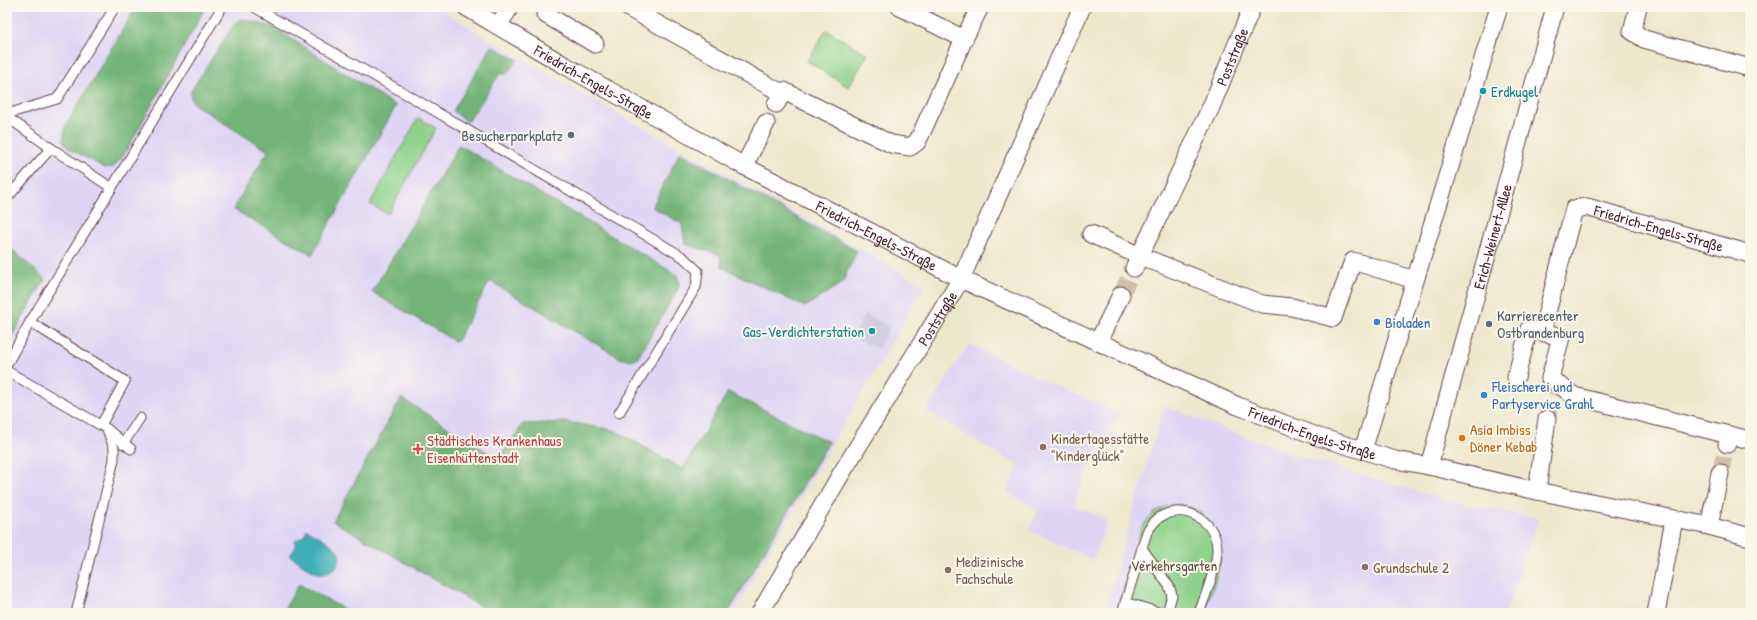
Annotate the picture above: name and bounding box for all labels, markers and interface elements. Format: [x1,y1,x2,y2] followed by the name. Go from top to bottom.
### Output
[1210,24,1253,89] street label: Poststraße
[530,39,657,124] street label: Friedrich-Engels-Straße
[1491,81,1538,102] place label: Erdkugel
[1478,86,1488,96] marker: Erdkugel
[462,125,564,146] place label: Besucherparkplatz
[566,130,576,140] marker: Besucherparkplatz
[1468,182,1516,291] street label: Erich-Weinert-Allee
[812,195,941,275] street label: Friedrich-Engels-Straße
[1591,199,1726,256] street label: Friedrich-Engels-Straße
[912,287,962,349] street label: Poststraße
[1497,305,1584,343] place label: Karrierecenter Ostbrandenburg
[1385,312,1431,333] place label: Bioladen
[1372,317,1382,327] marker: Bioladen
[1484,319,1494,329] marker: Karrierecenter Ostbrandenburg
[743,321,864,342] place label: Gas-Verdichterstation
[867,326,877,336] marker: Gas-Verdichterstation
[1491,376,1594,414] place label: Fleischerei und Partyservice Grahl
[1479,390,1489,400] marker: Fleischerei und Partyservice Grahl
[1245,400,1379,464] street label: Friedrich-Engels-Straße
[1470,419,1537,457] place label: Asia Imbiss Döner Kebab
[1051,428,1149,466] place label: Kindertagesstätte "Kinderglück"
[427,430,562,468] place label: Städtisches Krankenhaus Eisenhüttenstadt
[1457,433,1467,443] marker: Asia Imbiss Döner Kebab
[1038,442,1048,452] marker: Kindertagesstätte "Kinderglück"
[412,443,424,455] marker: Städtisches Krankenhaus Eisenhüttenstadt
[955,551,1024,589] place label: Medizinische Fachschule
[1131,555,1217,576] park label: Verkehrsgarten
[1373,557,1449,578] place label: Grundschule 2
[1360,562,1370,572] marker: Grundschule 2
[943,565,953,575] marker: Medizinische Fachschule

